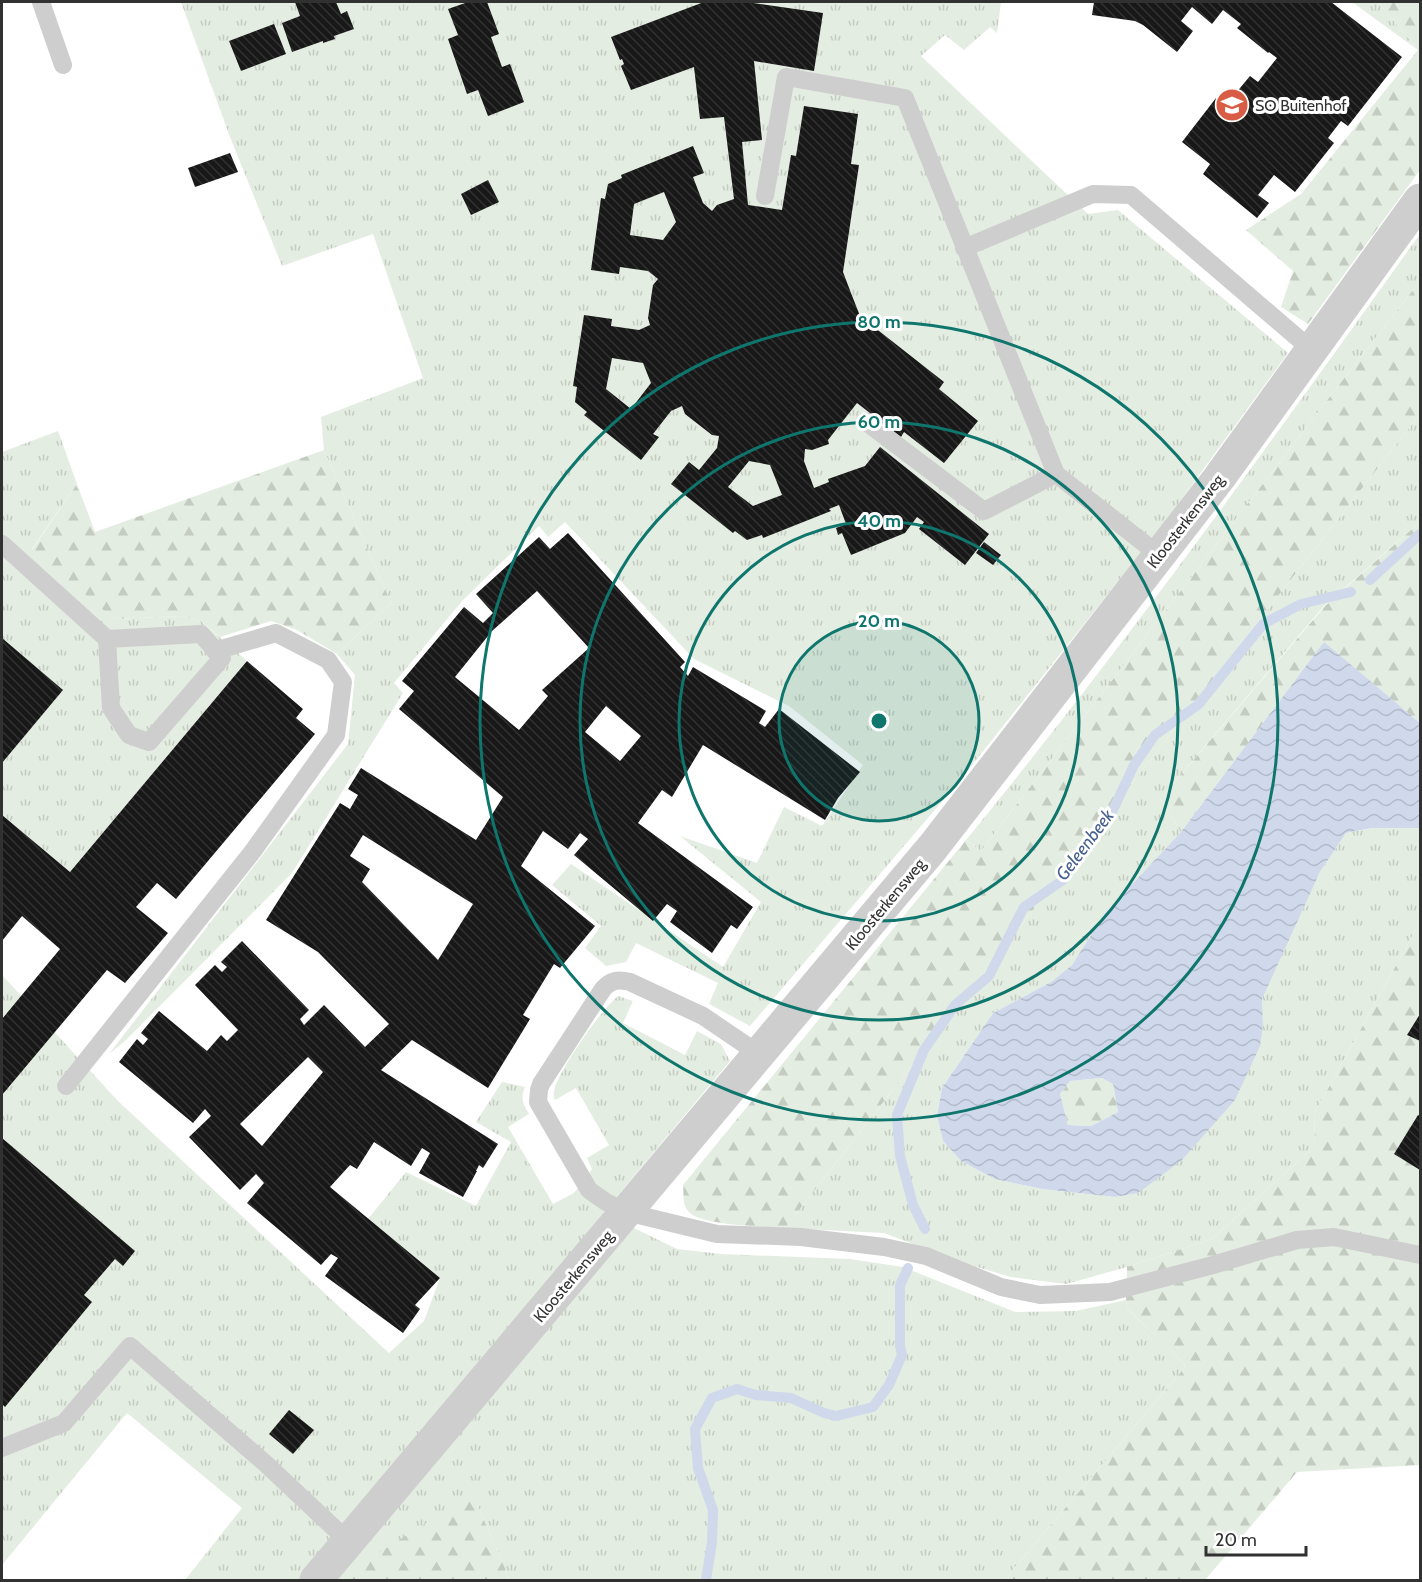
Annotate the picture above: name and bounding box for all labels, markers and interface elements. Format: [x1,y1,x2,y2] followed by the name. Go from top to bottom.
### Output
[1214,87,1250,123] school or university icon: SO Buitenhof
[1255,96,1347,115] place label: SO Buitenhof
[857,311,901,333] text: 80 m
[858,411,900,433] text: 60 m
[1143,470,1229,572] street label: Kloosterkensweg
[857,510,901,532] text: 40 m
[858,610,900,632] text: 20 m
[869,711,889,731] centre of rings
[1051,804,1119,885] water label: Geleenbeek
[842,854,930,954] street label: Kloosterkensweg
[530,1226,618,1326] street label: Kloosterkensweg
[1206,1519,1306,1557] scale bar
[1215,1529,1257,1551] text: 20 m

